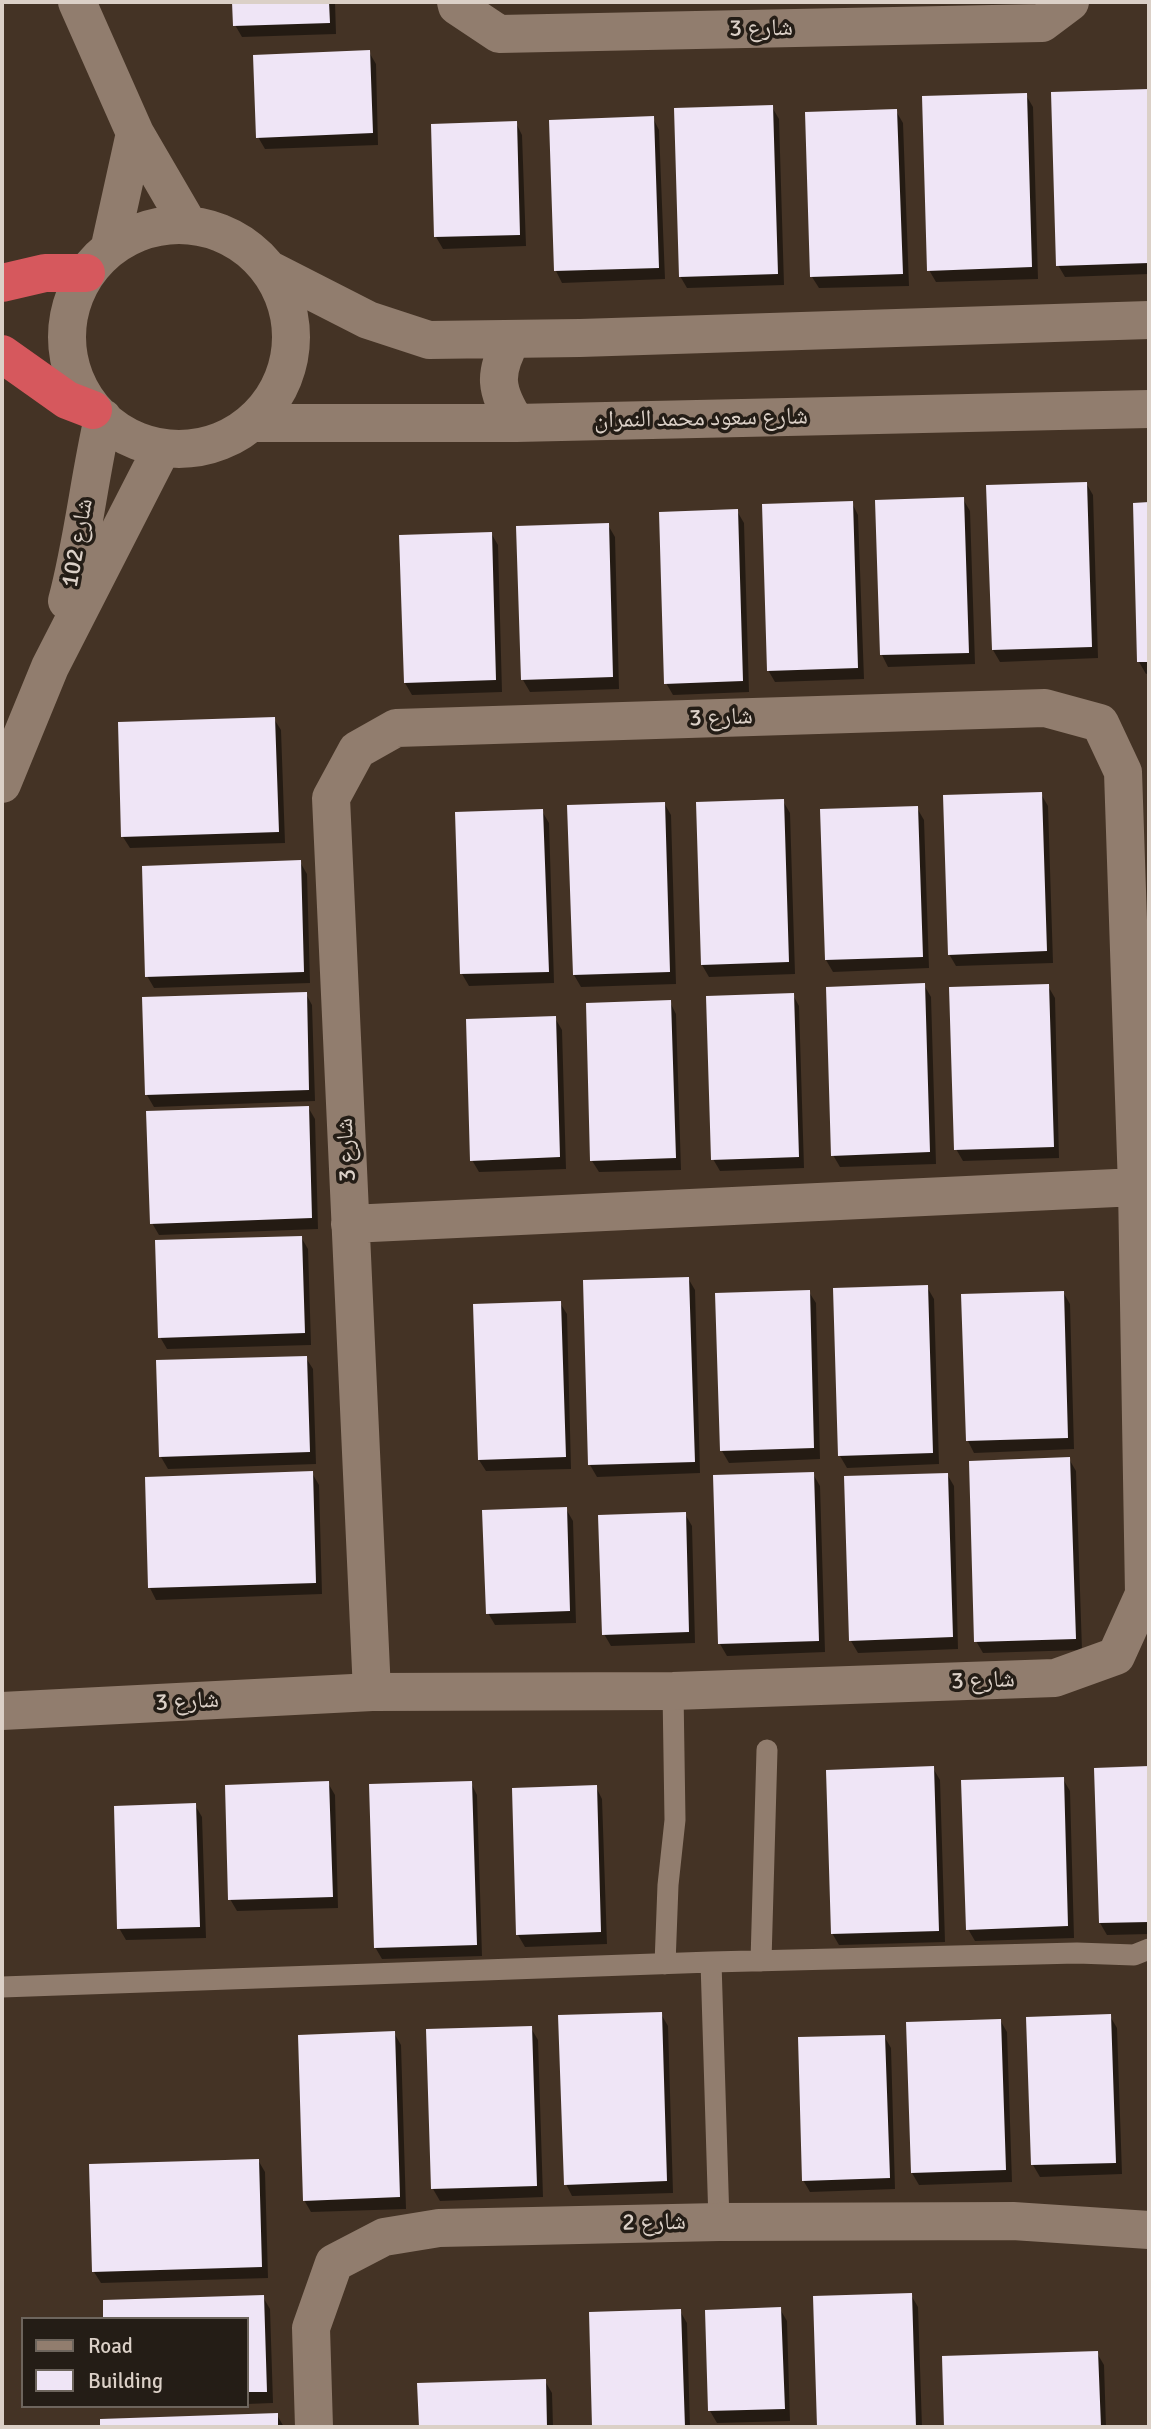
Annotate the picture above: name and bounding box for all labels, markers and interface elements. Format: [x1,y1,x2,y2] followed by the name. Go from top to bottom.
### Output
[729,14,793,44] street label: شارع 3
[594,403,808,435] street label: شارع سعود محمد النمران
[56,496,100,590] street label: شارع 102
[689,702,753,734] street label: شارع 3
[331,1117,363,1183] street label: شارع 3
[951,1665,1015,1697] street label: شارع 3
[154,1686,220,1718] street label: شارع 3
[622,2208,686,2238] street label: شارع 2
[21,2317,248,2408] legend
[88,2333,133,2359] text: Road
[88,2368,163,2394] text: Building

